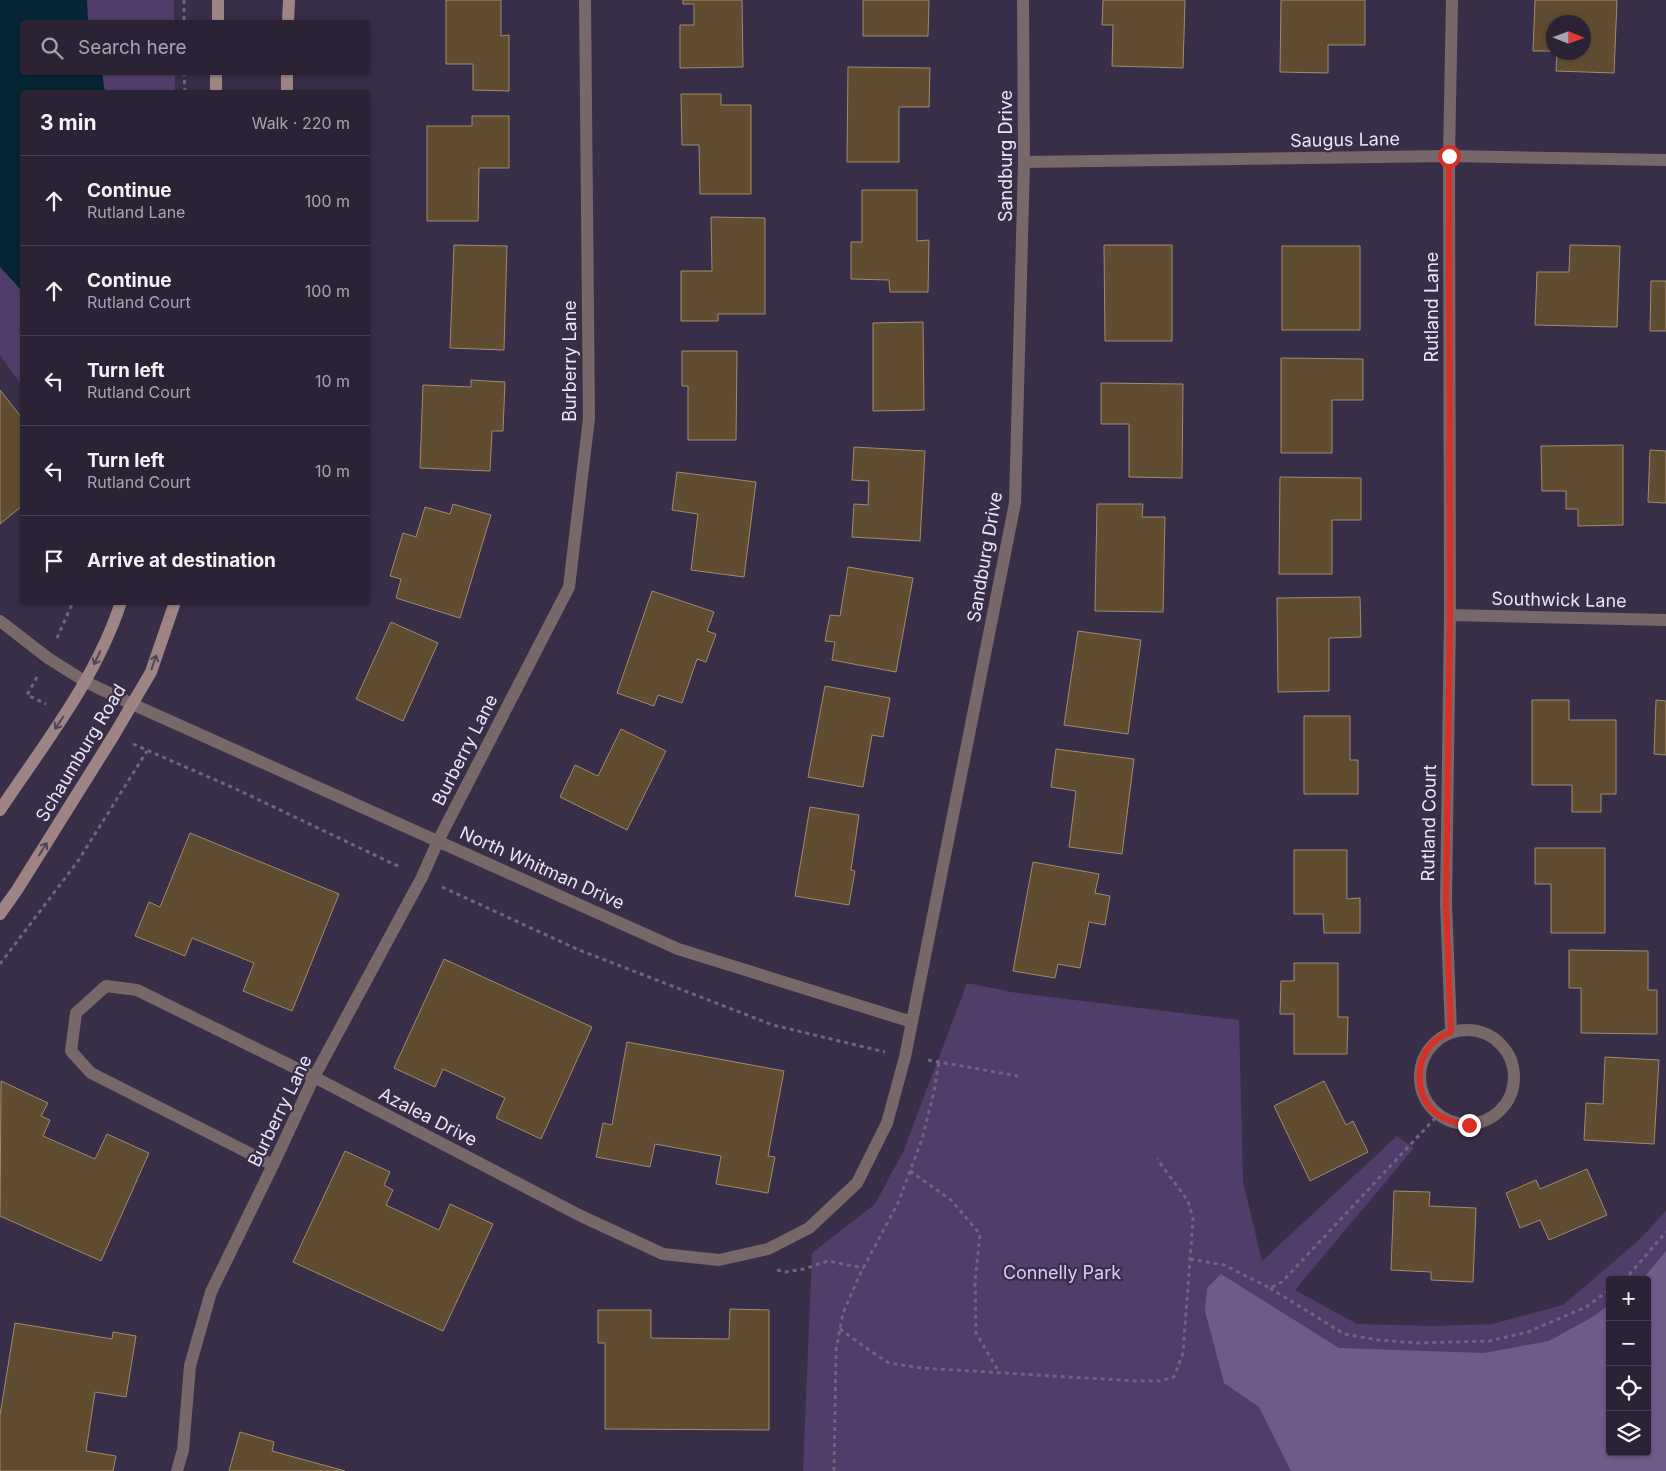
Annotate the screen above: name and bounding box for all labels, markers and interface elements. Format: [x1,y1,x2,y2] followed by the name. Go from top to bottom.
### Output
[1546,15,1591,60] north arrow
[20,20,370,75] search box
[38,34,66,62] icon: search
[78,36,187,59] text: Search here
[995,90,1016,222] street label: Sandburg Drive
[40,110,96,135] text: 3 min
[252,113,350,133] text: Walk · 220 m
[1290,128,1400,151] street label: Saugus Lane
[1438,145,1461,168] route start
[87,179,172,202] text: Continue
[40,187,68,215] icon: ahead
[305,191,350,211] text: 100 m
[87,202,185,222] text: Rutland Lane
[1421,252,1442,362] street label: Rutland Lane
[87,269,172,292] text: Continue
[40,277,68,305] icon: ahead
[305,281,350,301] text: 100 m
[87,292,191,312] text: Rutland Court
[559,300,580,422] street label: Burberry Lane
[87,359,165,382] text: Turn left
[40,367,68,395] icon: left
[315,371,350,391] text: 10 m
[87,382,191,402] text: Rutland Court
[87,449,165,472] text: Turn left
[40,457,68,485] icon: left
[315,461,350,481] text: 10 m
[87,472,191,492] text: Rutland Court
[963,490,1006,624] street label: Sandburg Drive
[40,547,68,575] icon: arrive
[87,549,276,572] text: Arrive at destination
[1491,588,1627,611] street label: Southwick Lane
[92,651,102,666] one-way arrow
[150,654,159,670] one-way arrow
[31,680,130,825] street label: Schaumburg Road
[428,691,502,809] street label: Burberry Lane
[54,715,64,729] one-way arrow
[1417,764,1440,882] street label: Rutland Court
[457,822,628,913] street label: North Whitman Drive
[39,842,49,856] one-way arrow
[243,1051,316,1170] street label: Burberry Lane
[376,1083,481,1150] street label: Azalea Drive
[1458,1114,1481,1137] route end
[1003,1262,1121,1283] park label: Connelly Park
[1606,1276,1651,1456] map controls
[1606,1276,1651,1321] button: +
[1606,1321,1651,1366] button: −
[1606,1366,1651,1411] button: locate
[1606,1411,1651,1456] button: layers

